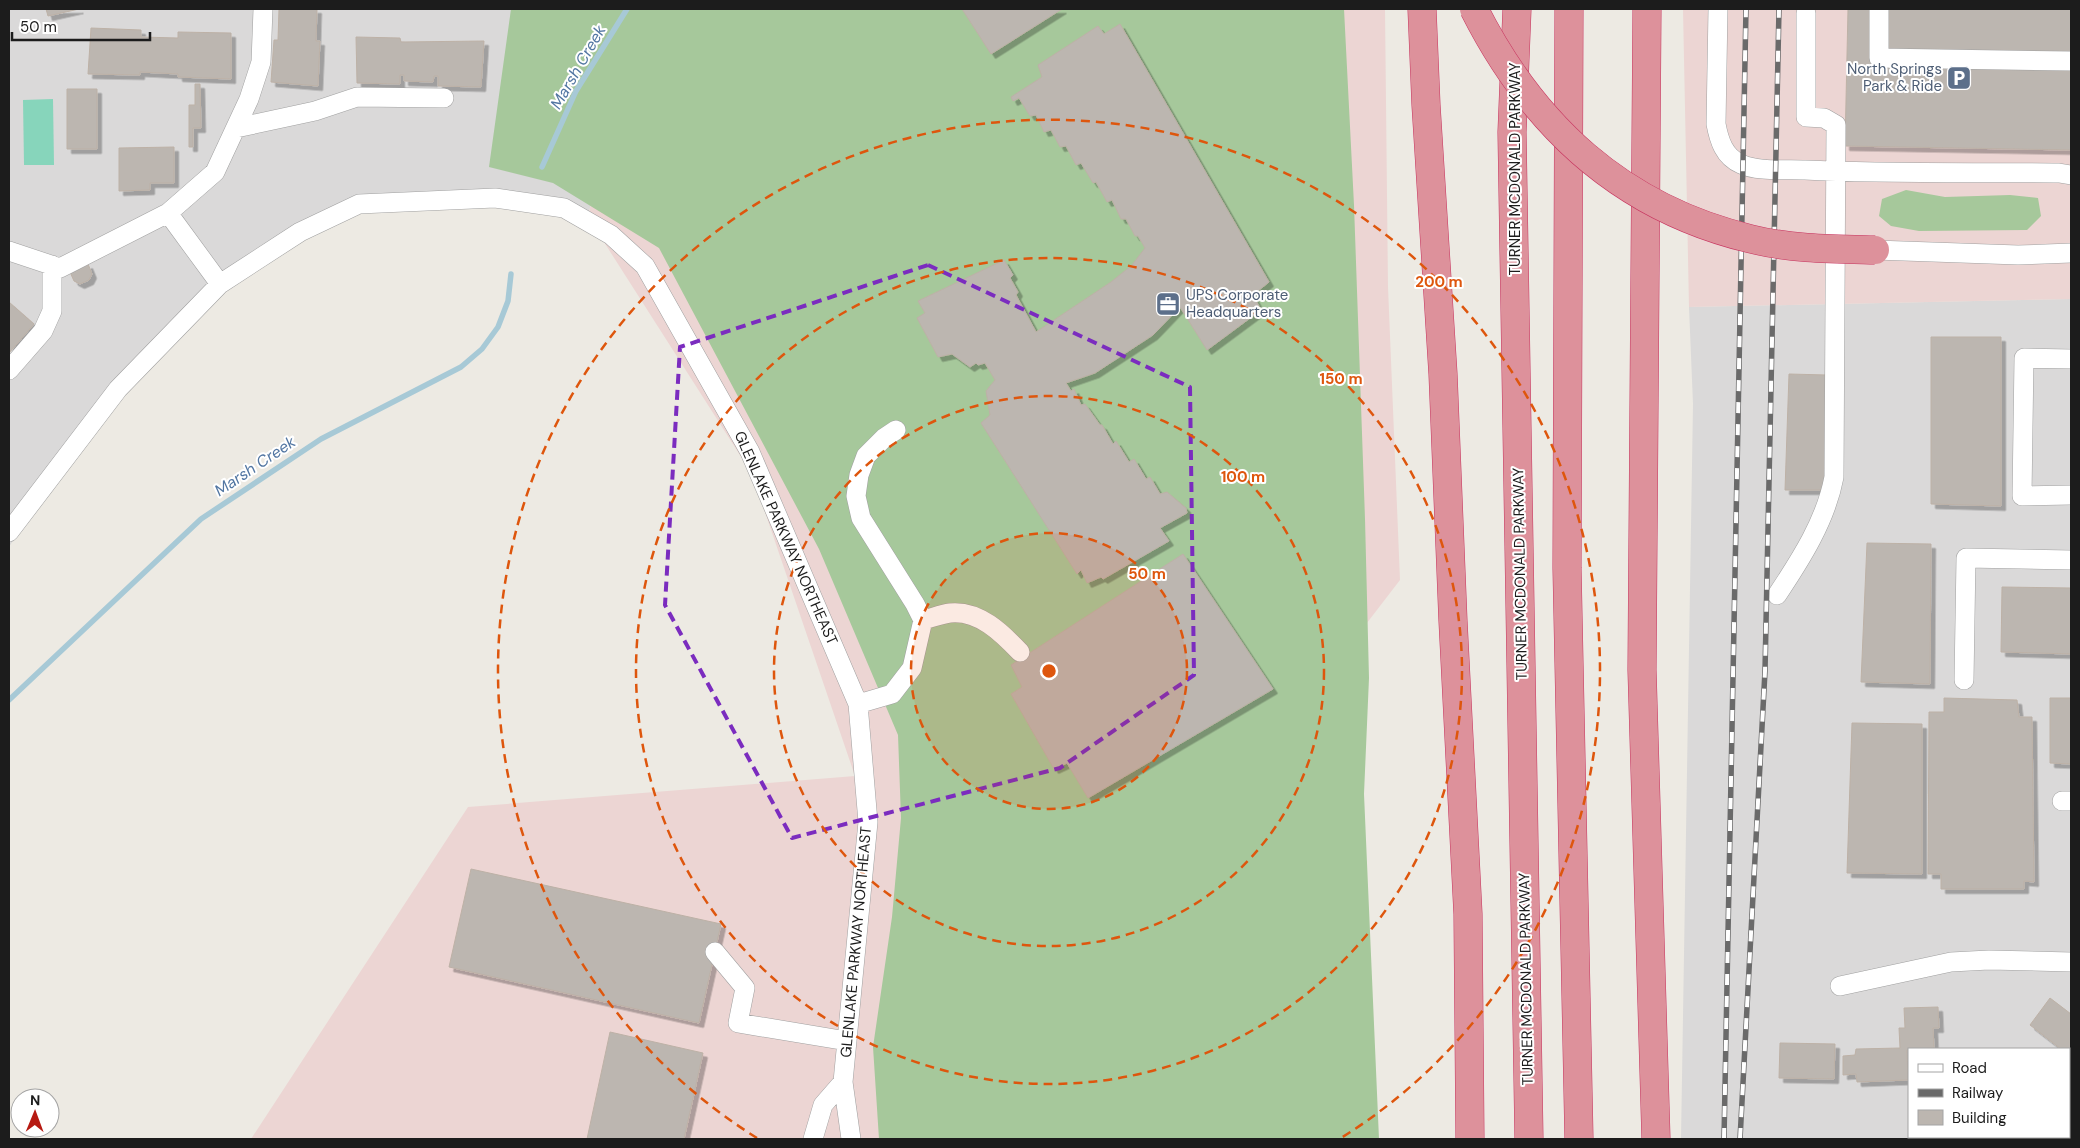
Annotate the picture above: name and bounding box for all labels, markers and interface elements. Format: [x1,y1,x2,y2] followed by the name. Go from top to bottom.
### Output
[12,10,150,42] scale bar
[20,17,57,37] text: 50 m
[545,20,611,113] water label: Marsh Creek
[1847,59,1942,96] place label: North Springs Park & Ride
[1505,62,1525,275] street label: TURNER MCDONALD PARKWAY
[1946,65,1972,91] parking icon: North Springs Park & Ride
[1415,272,1463,292] text: 200 m
[1186,285,1288,322] place label: UPS Corporate Headquarters
[1155,291,1181,317] office icon: UPS Corporate Headquarters
[1320,369,1363,389] text: 150 m
[730,428,842,648] street label: GLENLAKE PARKWAY NORTHEAST
[210,431,300,501] water label: Marsh Creek
[1221,467,1265,487] text: 100 m
[1508,467,1532,681] street label: TURNER MCDONALD PARKWAY
[1128,564,1166,584] text: 50 m
[1040,662,1058,680] centre of rings
[836,826,876,1058] street label: GLENLAKE PARKWAY NORTHEAST
[1514,872,1538,1086] street label: TURNER MCDONALD PARKWAY
[1908,1048,2070,1138] legend
[1952,1058,1987,1078] text: Road
[1952,1083,2004,1103] text: Railway
[10,1088,60,1138] north arrow
[30,1091,40,1109] text: N
[1952,1108,2007,1128] text: Building

